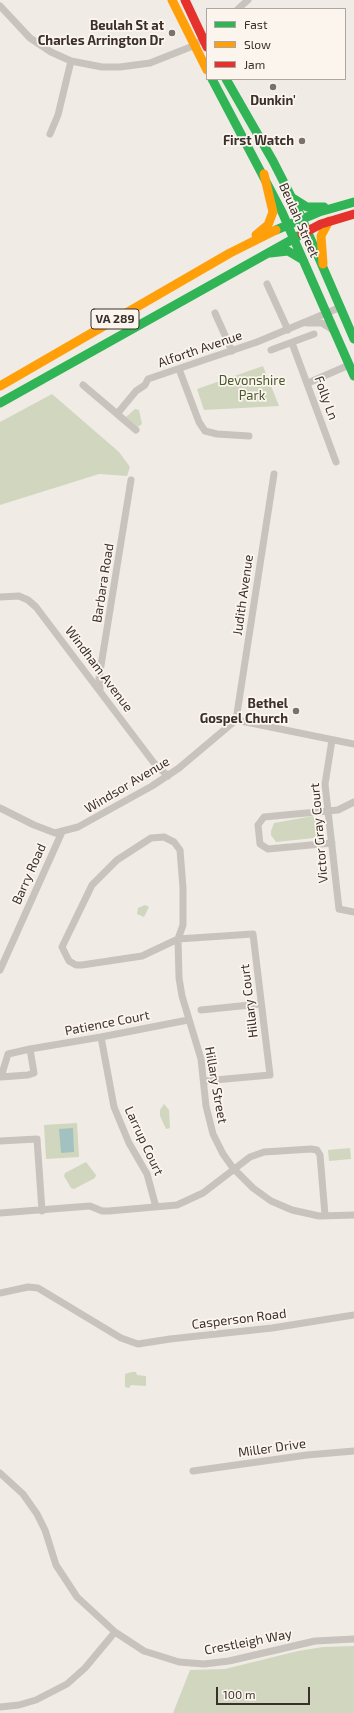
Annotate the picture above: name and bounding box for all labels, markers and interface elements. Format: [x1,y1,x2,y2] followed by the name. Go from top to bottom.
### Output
[206,8,346,80] legend
[244,17,267,31] text: Fast
[38,18,164,49] place label: Beulah St at Charles Arrington Dr
[167,28,177,38] marker: Beulah St at Charles Arrington Dr
[244,37,271,51] text: Slow
[244,57,265,71] text: Jam
[268,82,278,92] marker: Dunkin'
[250,93,296,109] place label: Dunkin'
[223,133,294,149] place label: First Watch
[297,136,307,146] marker: First Watch
[276,180,322,260] street label: Beulah Street
[91,309,139,329] road number: VA 289
[156,327,244,371] street label: Alforth Avenue
[219,373,285,404] park label: Devonshire Park
[311,374,341,422] street label: Folly Ln
[89,542,117,624] street label: Barbara Road
[230,554,256,636] street label: Judith Avenue
[62,623,136,715] street label: Windham Avenue
[200,696,288,727] place label: Bethel Gospel Church
[291,706,301,716] marker: Bethel Gospel Church
[82,754,172,816] street label: Windsor Avenue
[307,782,331,884] street label: Victor Gray Court
[9,841,49,907] street label: Barry Road
[237,963,261,1039] street label: Hillary Court
[63,1007,151,1039] street label: Patience Court
[202,1045,230,1125] street label: Hillary Street
[121,1104,167,1178] street label: Larrup Court
[191,1305,287,1333] street label: Casperson Road
[237,1436,307,1460] street label: Miller Drive
[203,1626,293,1658] street label: Crestleigh Way
[218,1679,312,1705] scale bar
[223,1687,255,1701] text: 100 m

